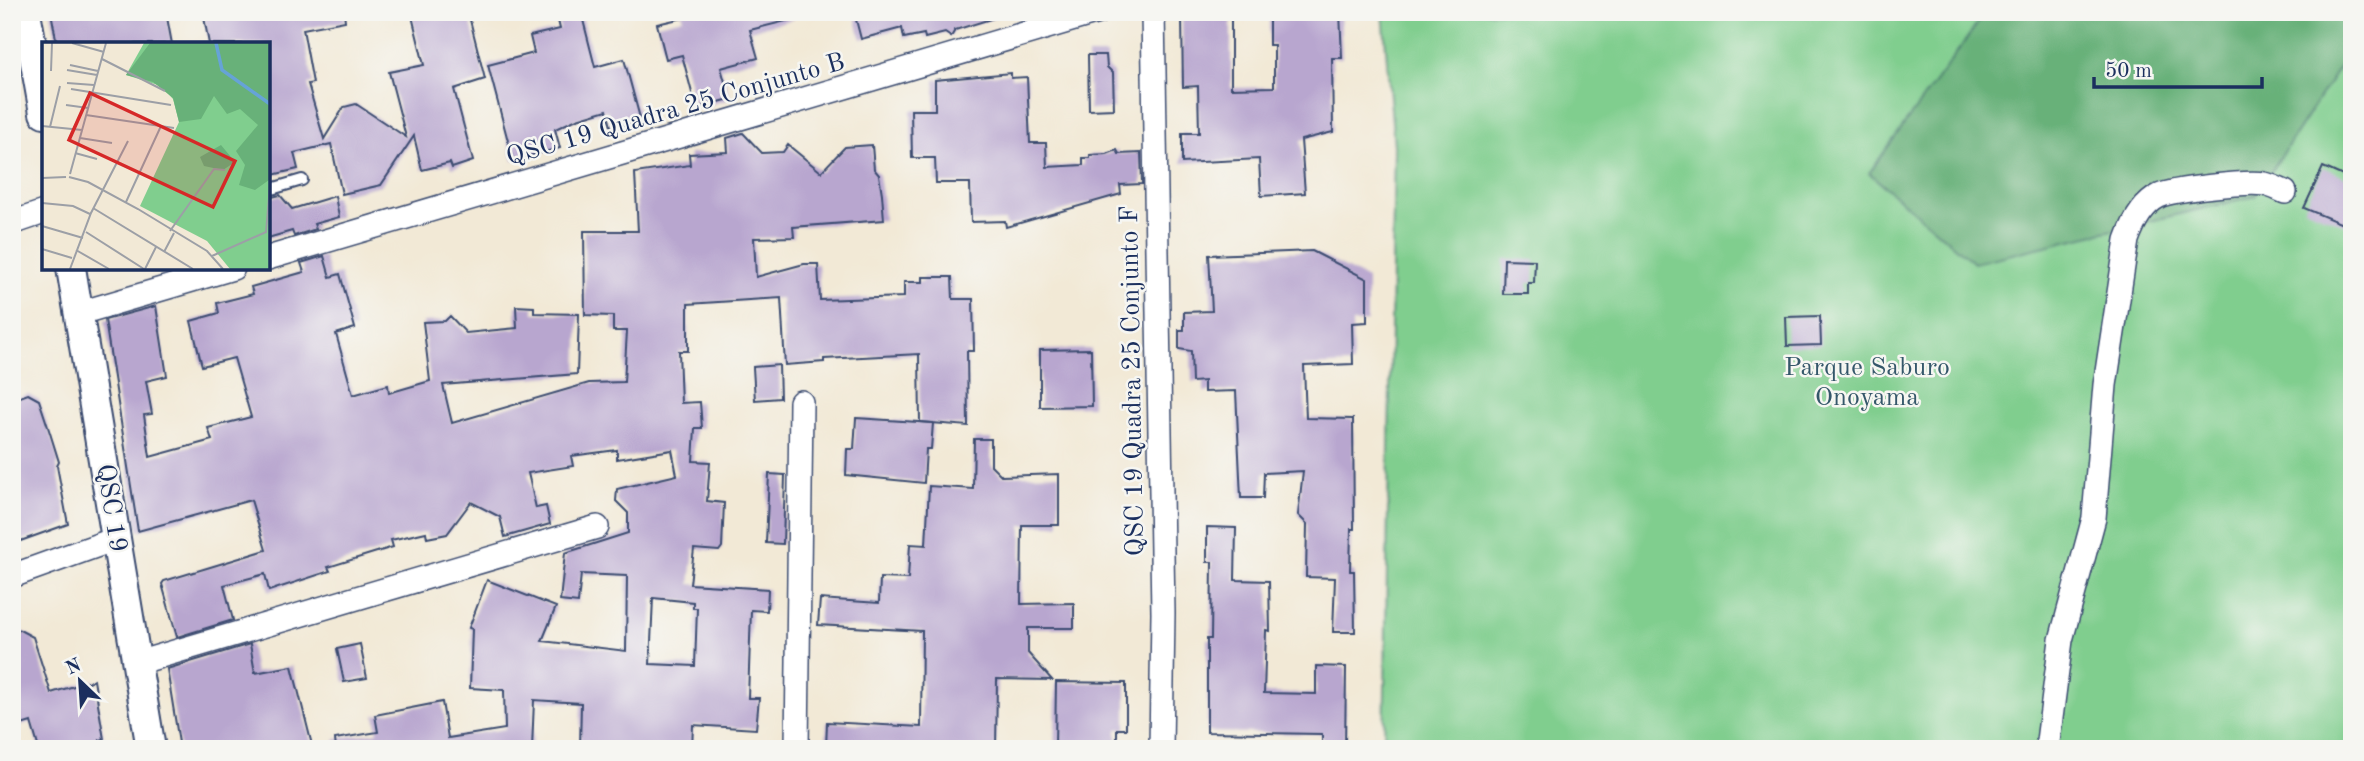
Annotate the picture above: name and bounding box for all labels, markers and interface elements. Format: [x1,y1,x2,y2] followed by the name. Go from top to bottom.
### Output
[42,42,270,270] inset map
[2094,46,2262,90] scale bar
[503,49,848,171] street label: QSC 19 Quadra 25 Conjunto B
[2105,61,2152,82] text: 50 m
[1117,205,1149,556] street label: QSC 19 Quadra 25 Conjunto F
[1784,355,1950,411] park label: Parque Saburo Onoyama
[91,462,131,554] street label: QSC 19
[46,646,116,716] north arrow
[63,656,85,680] text: N

